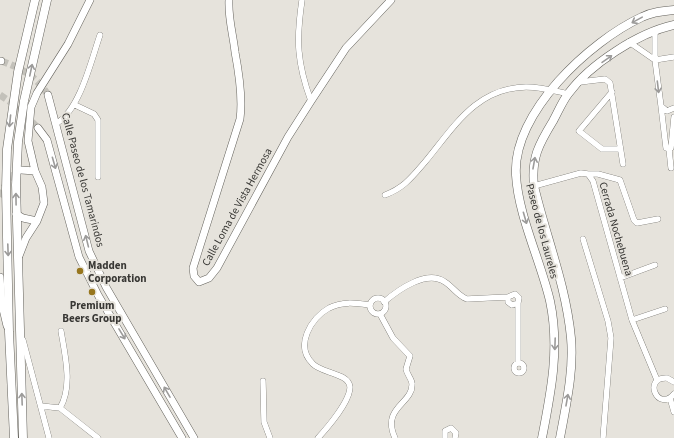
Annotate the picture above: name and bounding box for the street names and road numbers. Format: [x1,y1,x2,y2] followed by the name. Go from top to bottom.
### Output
[58,111,108,249] street label: Calle Paseo de los Tamarindos
[198,145,276,269] street label: Calle Loma de Vista Hermosa
[595,180,637,278] street label: Cerrada Nochebuena
[522,182,562,281] street label: Paseo de los Laureles

